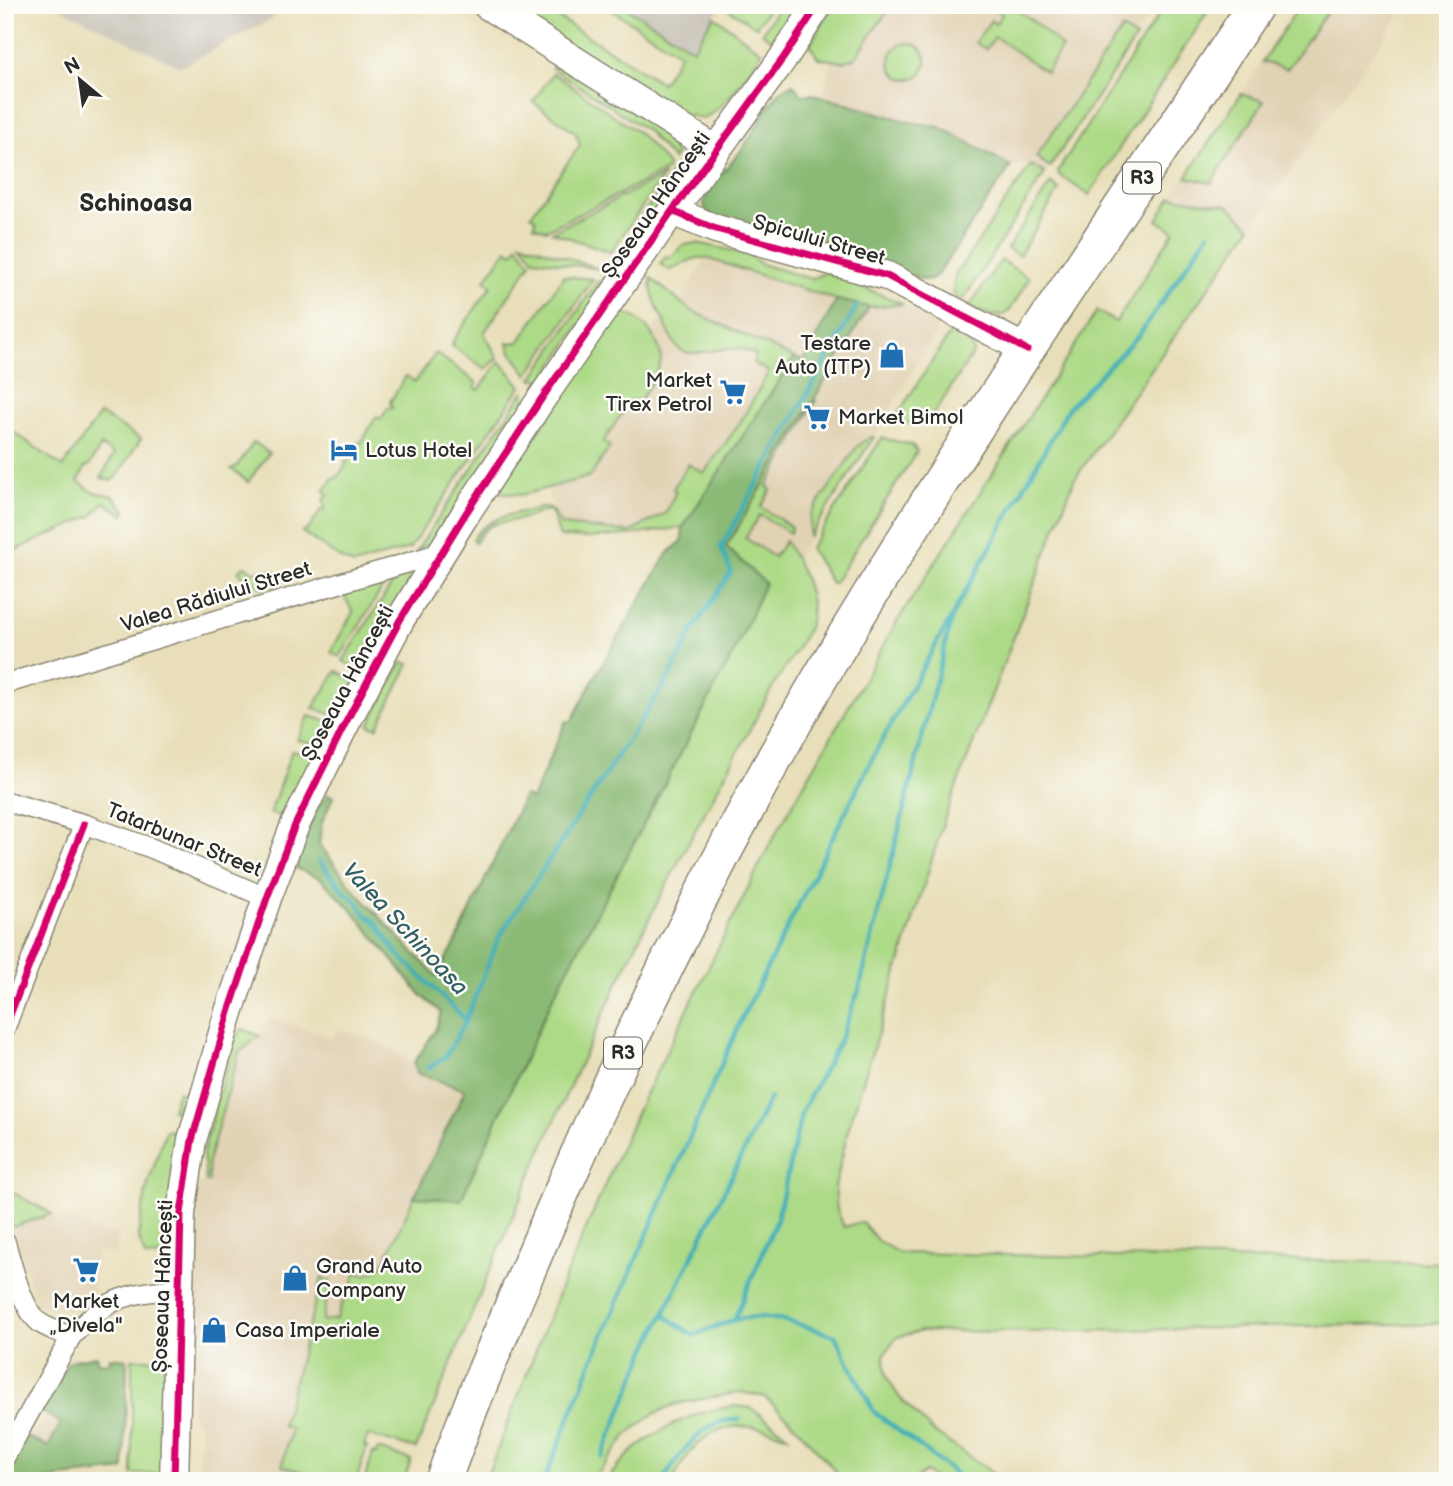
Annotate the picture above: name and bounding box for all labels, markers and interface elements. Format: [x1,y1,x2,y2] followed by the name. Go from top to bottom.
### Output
[46,46,116,116] north arrow
[61,53,84,80] text: N
[596,127,716,283] street label: Șoseaua Hâncești
[1123,162,1161,194] road number: R3
[79,189,193,218] district label: Schinoasa
[750,209,889,271] street label: Spicului Street
[776,331,871,380] place label: Testare Auto (ITP)
[877,340,907,370] shop icon: Testare Auto (ITP)
[605,368,713,417] place label: Market Tirex Petrol
[718,377,748,407] supermarket icon: Market Tirex Petrol
[802,402,832,432] supermarket icon: Market Bimol
[838,405,963,430] place label: Market Bimol
[329,435,359,465] hotel icon: Lotus Hotel
[365,438,472,463] place label: Lotus Hotel
[118,556,315,638] street label: Valea Rădiului Street
[296,601,400,765] street label: Șoseaua Hâncești
[103,797,266,883] street label: Tatarbunar Street
[336,857,474,1001] water label: Valea Schinoasa
[604,1037,642,1068] road number: R3
[147,1199,179,1373] street label: Șoseaua Hâncești
[316,1254,422,1303] place label: Grand Auto Company
[71,1255,101,1285] supermarket icon: Market „Divela"
[280,1263,310,1293] shop icon: Grand Auto Company
[49,1289,123,1338] place label: Market „Divela"
[199,1315,229,1345] shop icon: Casa Imperiale
[235,1318,380,1343] place label: Casa Imperiale

